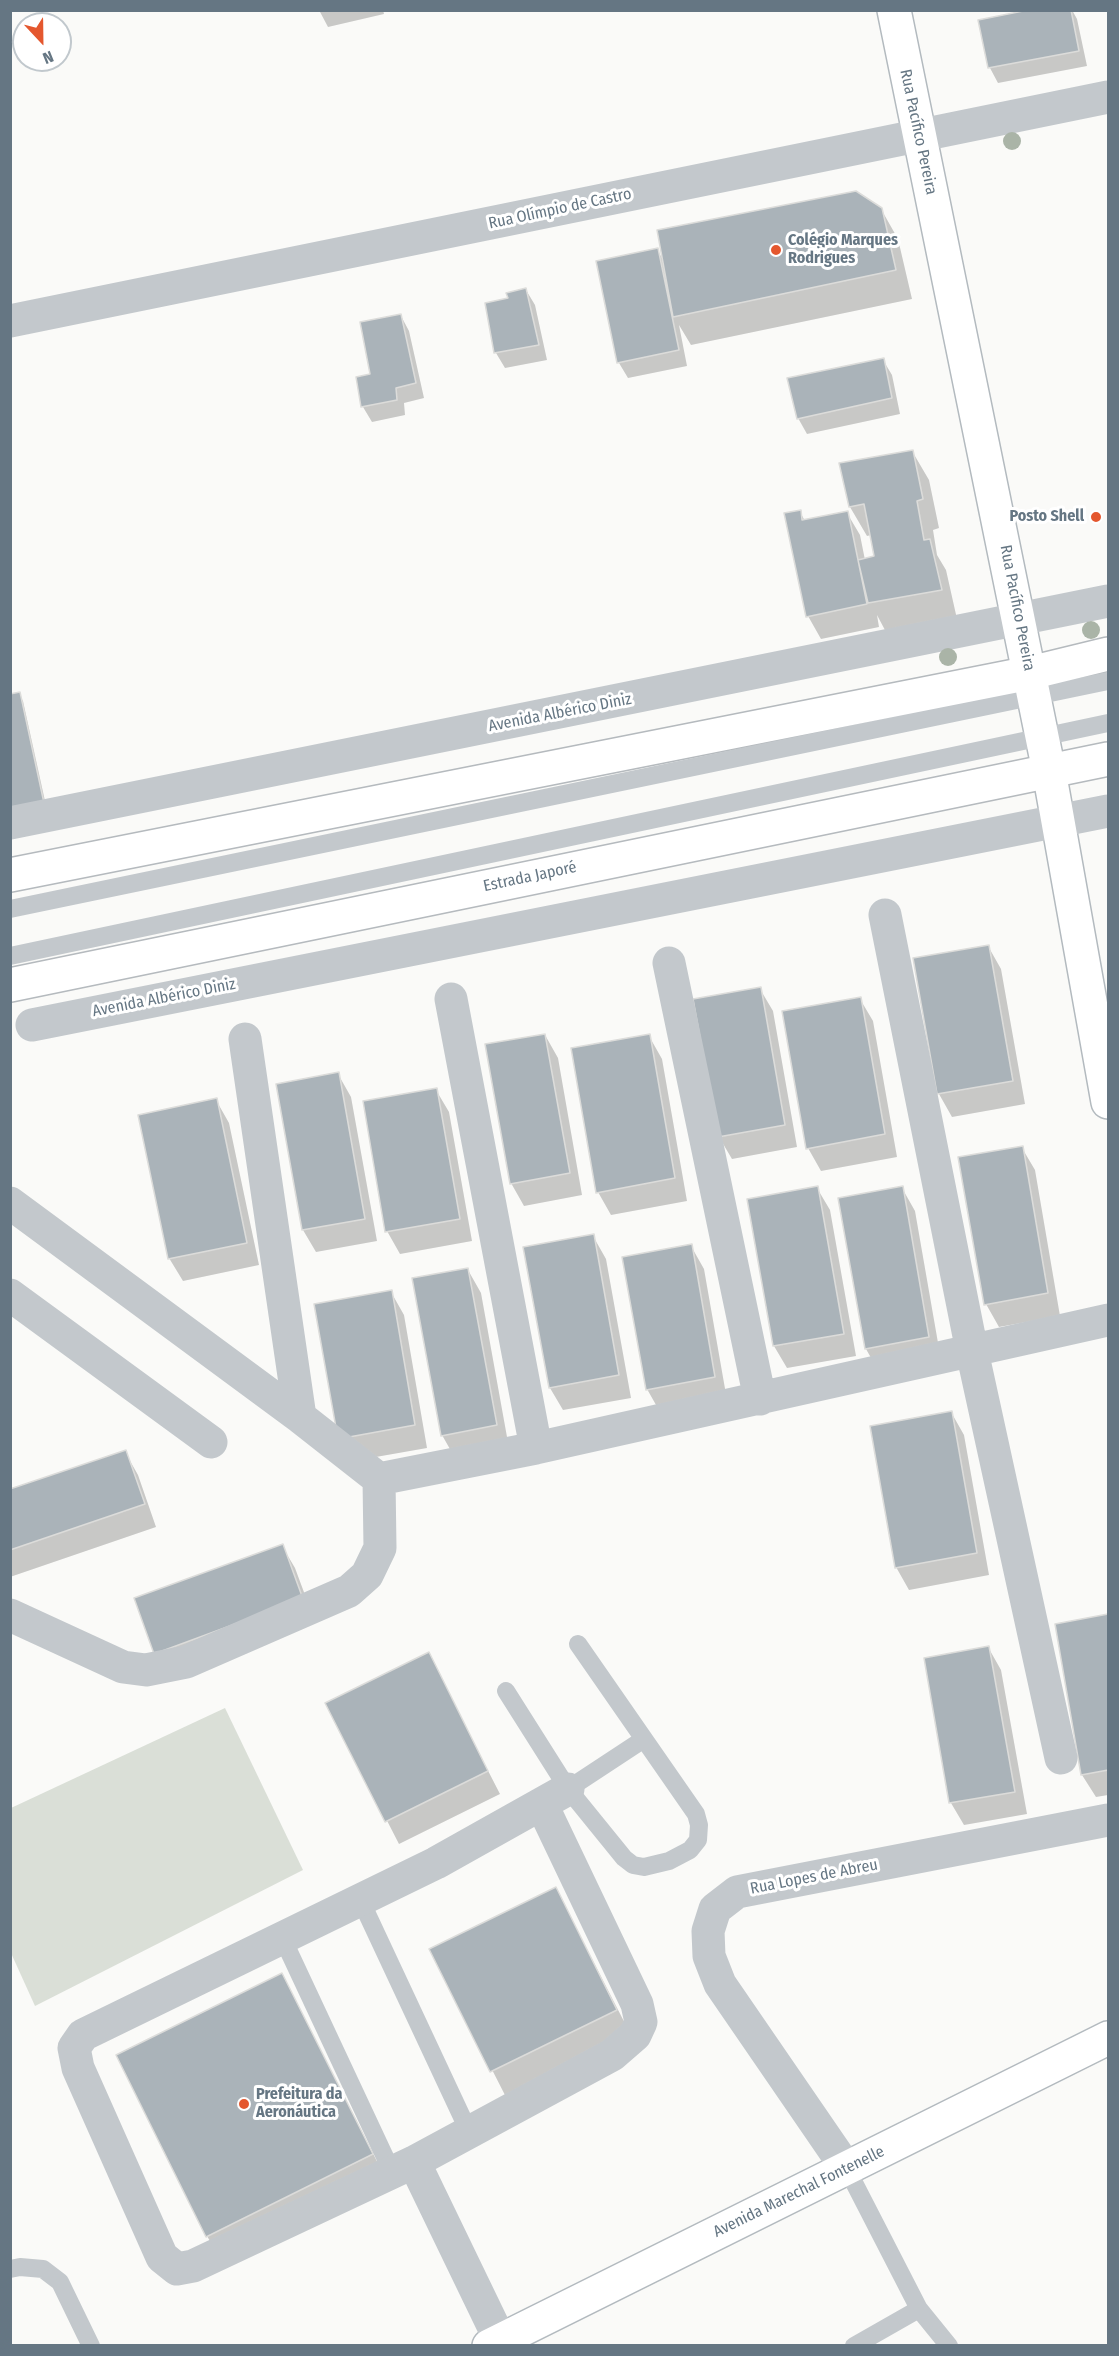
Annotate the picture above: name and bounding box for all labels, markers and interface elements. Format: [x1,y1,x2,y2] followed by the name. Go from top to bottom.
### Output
[12,12,72,72] north arrow
[40,47,56,68] text: N
[895,67,941,197] street label: Rua Pacífico Pereira
[487,184,633,234] street label: Rua Olímpio de Castro
[788,231,898,269] place label: Colégio Marques Rodrigues
[769,243,783,257] marker: Colégio Marques Rodrigues
[1009,507,1084,527] place label: Posto Shell
[1089,510,1103,524] marker: Posto Shell
[995,543,1039,673] street label: Rua Pacífico Pereira
[487,690,633,736] street label: Avenida Albérico Diniz
[482,858,578,896] street label: Estrada Japoré
[91,975,237,1021] street label: Avenida Albérico Diniz
[749,1855,879,1899] street label: Rua Lopes de Abreu
[256,2085,343,2123] place label: Prefeitura da Aeronáutica
[237,2097,251,2111] marker: Prefeitura da Aeronáutica
[710,2142,888,2242] street label: Avenida Marechal Fontenelle

